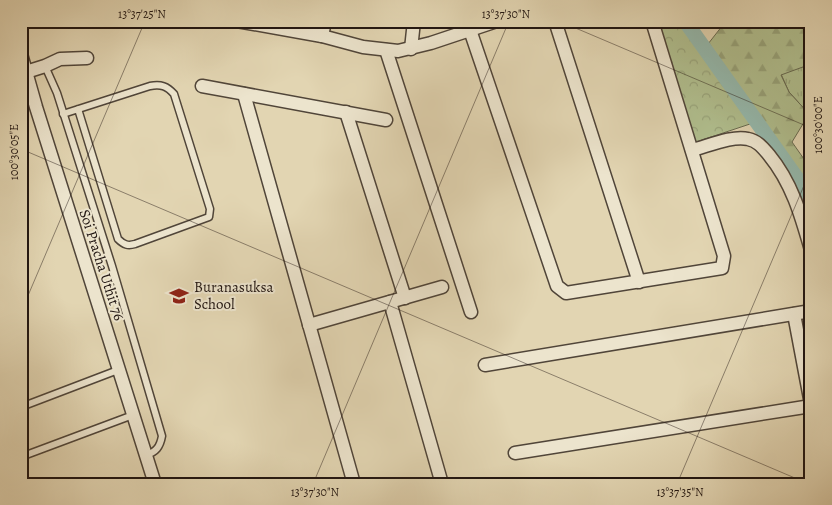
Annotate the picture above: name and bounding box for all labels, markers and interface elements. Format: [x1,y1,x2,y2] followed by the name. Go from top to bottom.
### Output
[118,6,166,22] text: 13°37'25"N
[482,6,531,22] text: 13°37'30"N
[810,96,826,154] text: 100°30'00"E
[6,124,22,180] text: 100°30'05"E
[75,207,129,323] street label: Soi Pracha Uthit 76
[194,277,274,314] place label: Buranasuksa School
[168,285,190,307] school or university icon: Buranasuksa School
[291,484,340,500] text: 13°37'30"N
[656,484,704,500] text: 13°37'35"N

